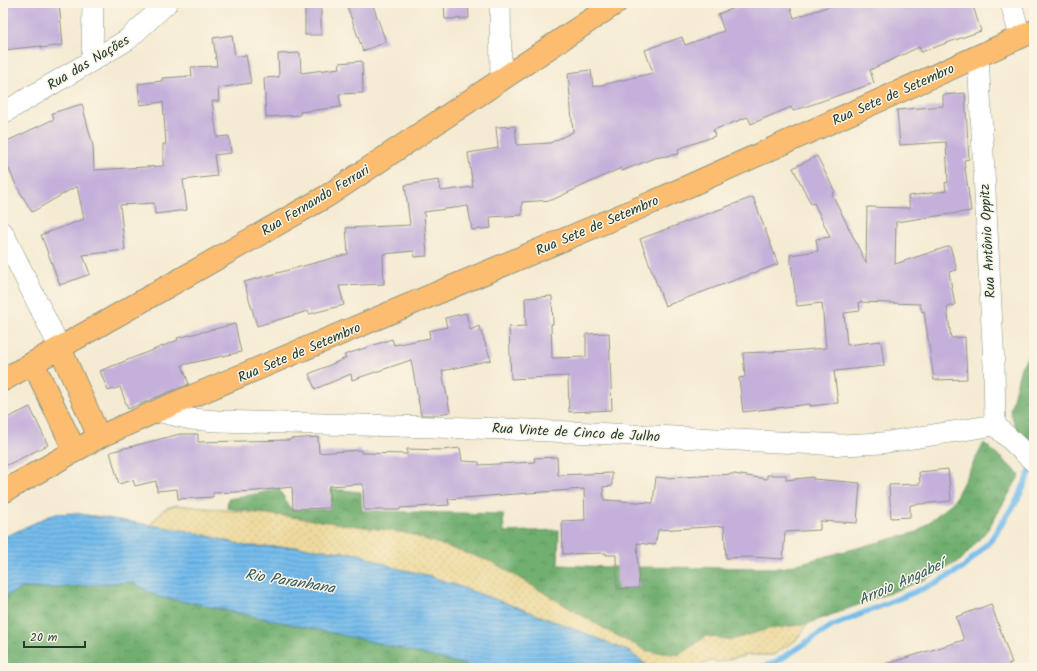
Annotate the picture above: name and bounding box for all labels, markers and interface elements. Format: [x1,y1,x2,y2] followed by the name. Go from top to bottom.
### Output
[43,29,134,96] street label: Rua das Nações
[829,58,958,132] street label: Rua Sete de Setembro
[257,159,375,242] street label: Rua Fernando Ferrari
[974,183,1002,299] street label: Rua Antônio Oppitz
[532,190,662,262] street label: Rua Sete de Setembro
[234,317,364,389] street label: Rua Sete de Setembro
[491,418,661,448] street label: Rua Vinte de Cinco de Julho
[855,551,953,613] water label: Arroio Angabeí
[243,563,337,601] water label: Rio Paranhana
[24,623,85,649] scale bar
[30,628,58,647] text: 20 m

